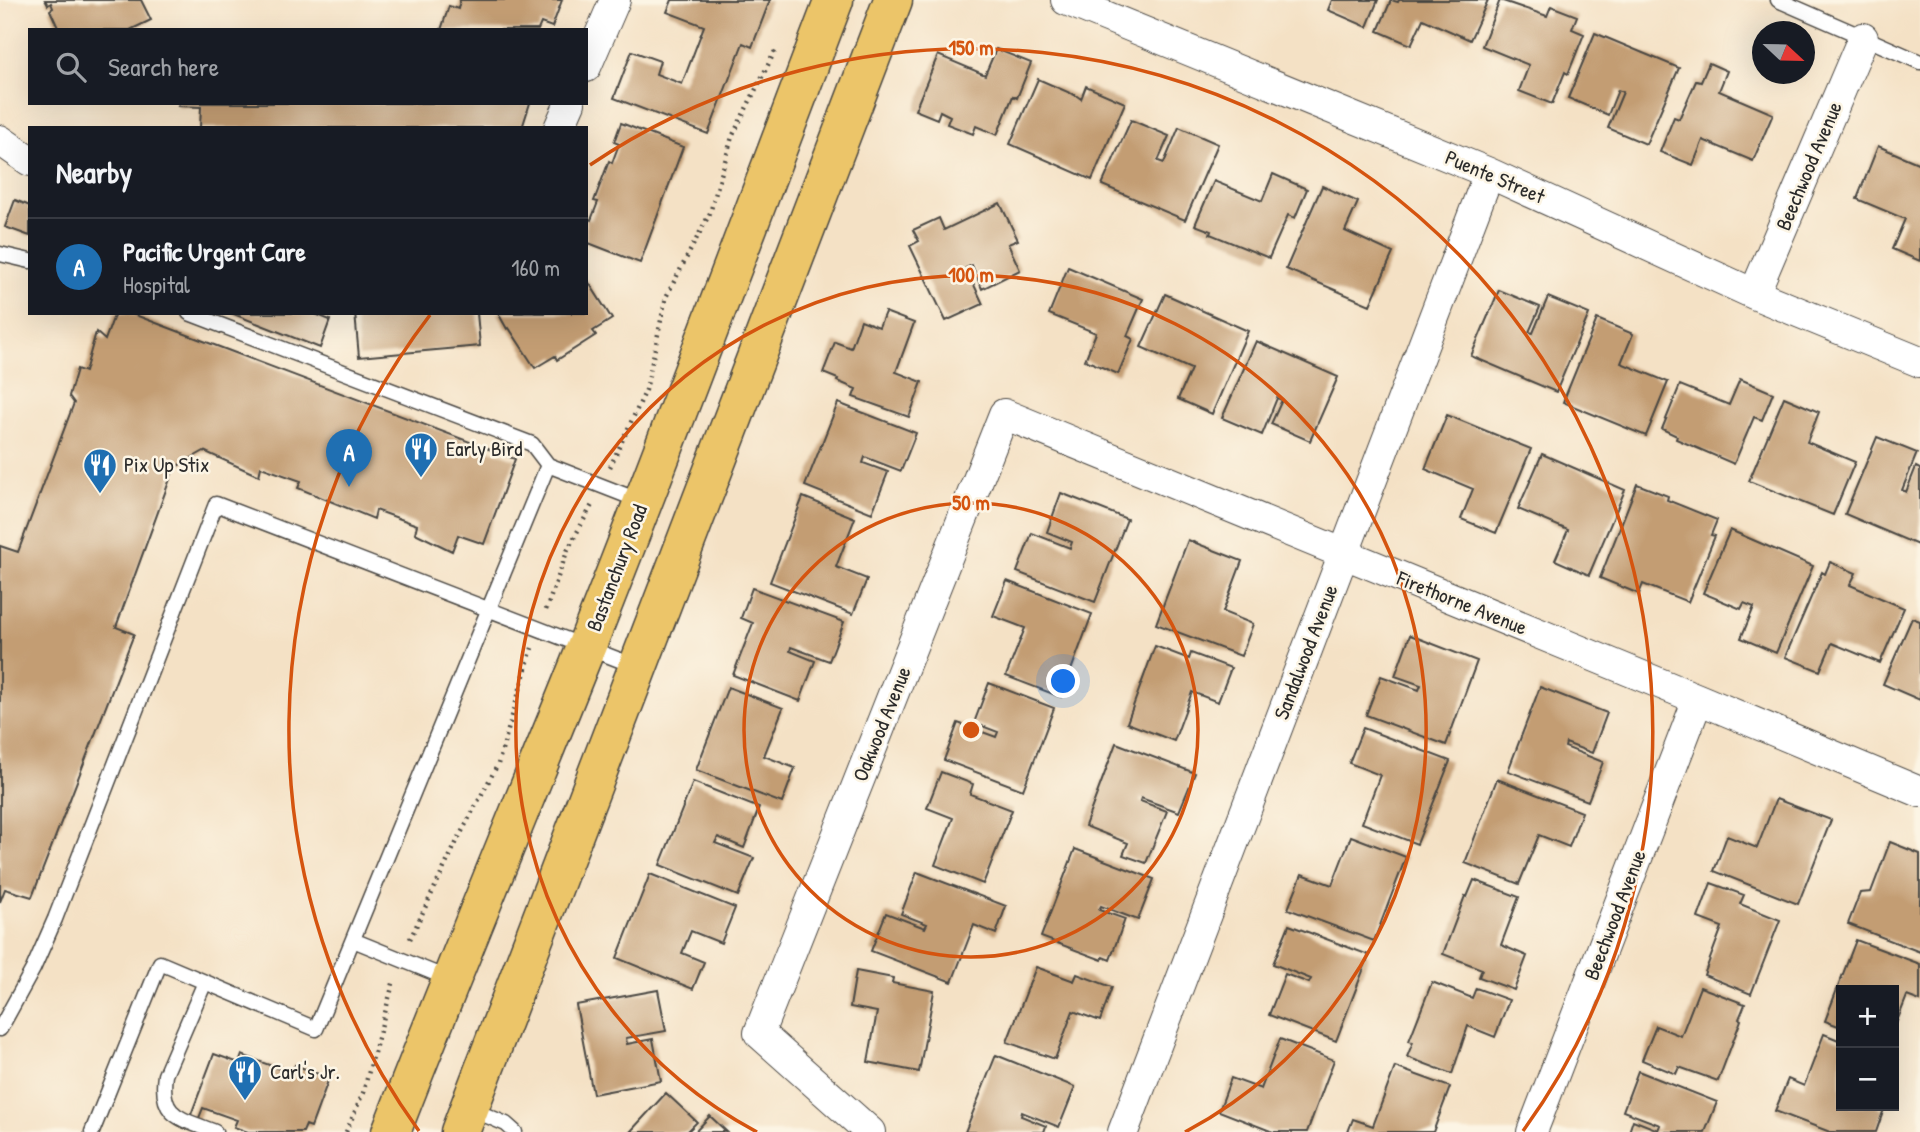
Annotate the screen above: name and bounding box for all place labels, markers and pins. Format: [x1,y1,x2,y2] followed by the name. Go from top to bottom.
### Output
[326,429,372,487] pin: A
[402,430,440,479] restaurant icon: Early Bird
[446,434,523,463] place label: Early Bird
[81,446,119,495] restaurant icon: Pix Up Stix
[124,450,209,479] place label: Pix Up Stix
[959,718,983,742] centre of rings
[226,1053,264,1102] restaurant icon: Carl's Jr.
[270,1057,340,1086] place label: Carl's Jr.

